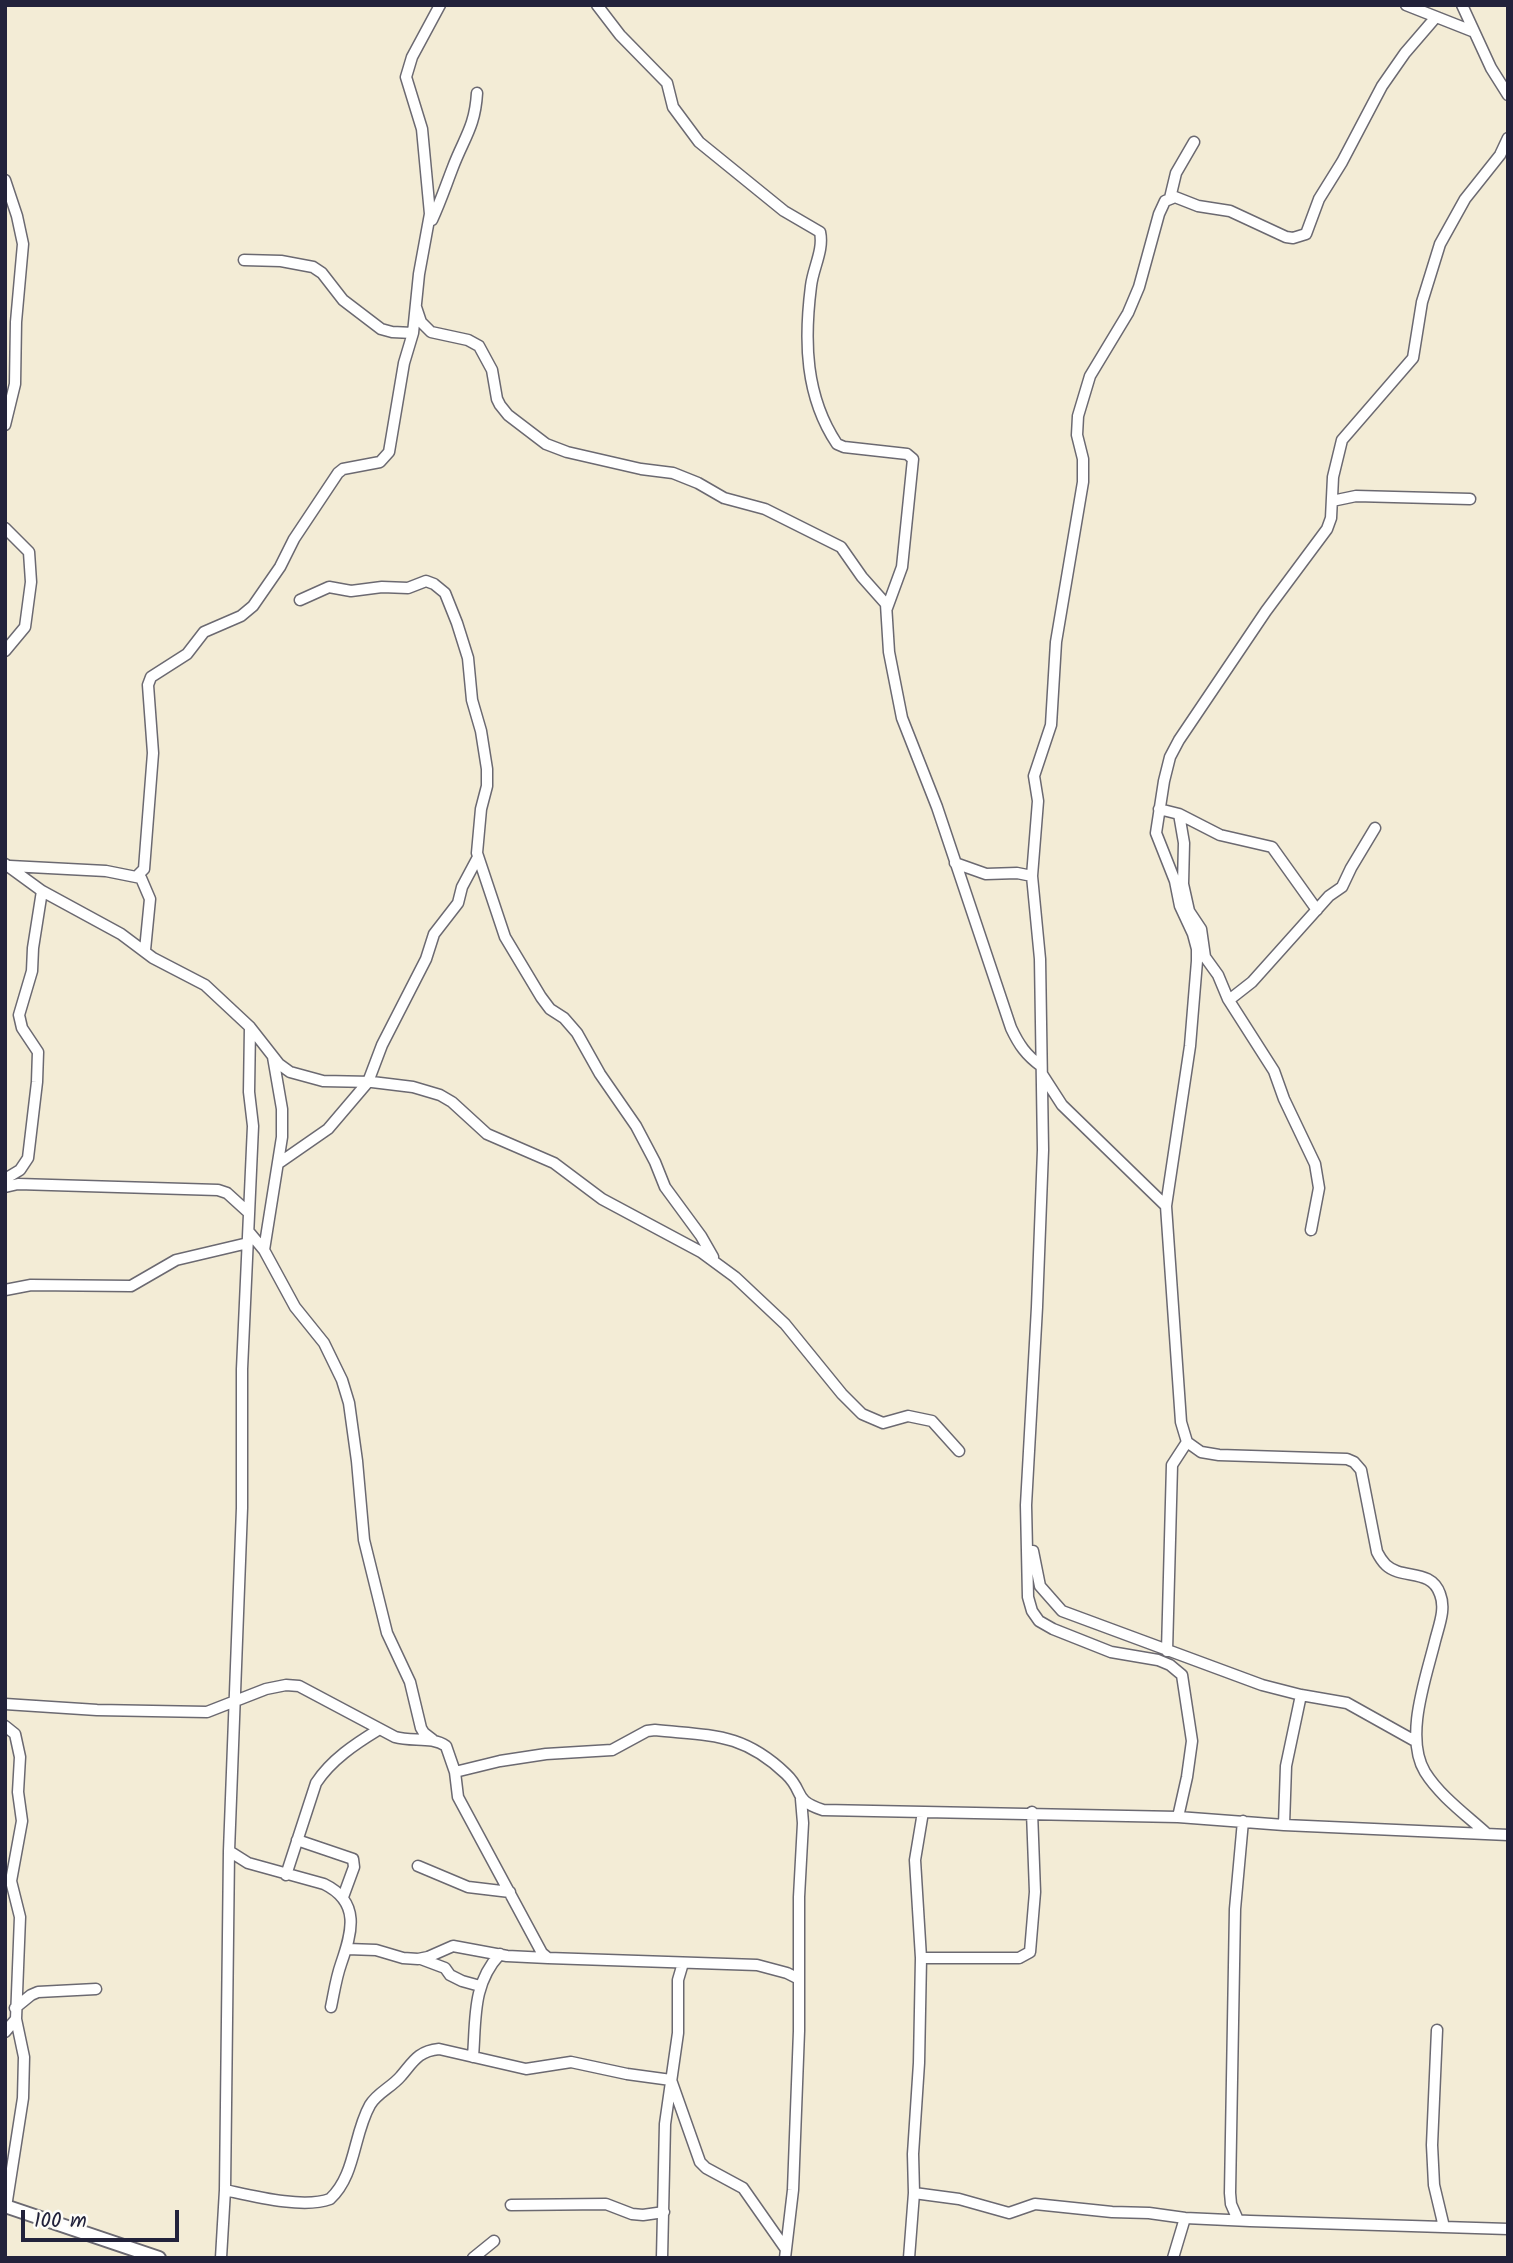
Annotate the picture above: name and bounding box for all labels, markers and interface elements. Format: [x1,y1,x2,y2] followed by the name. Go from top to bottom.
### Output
[24,2196,182,2240] scale bar
[34,2205,87,2238] text: 100 m

